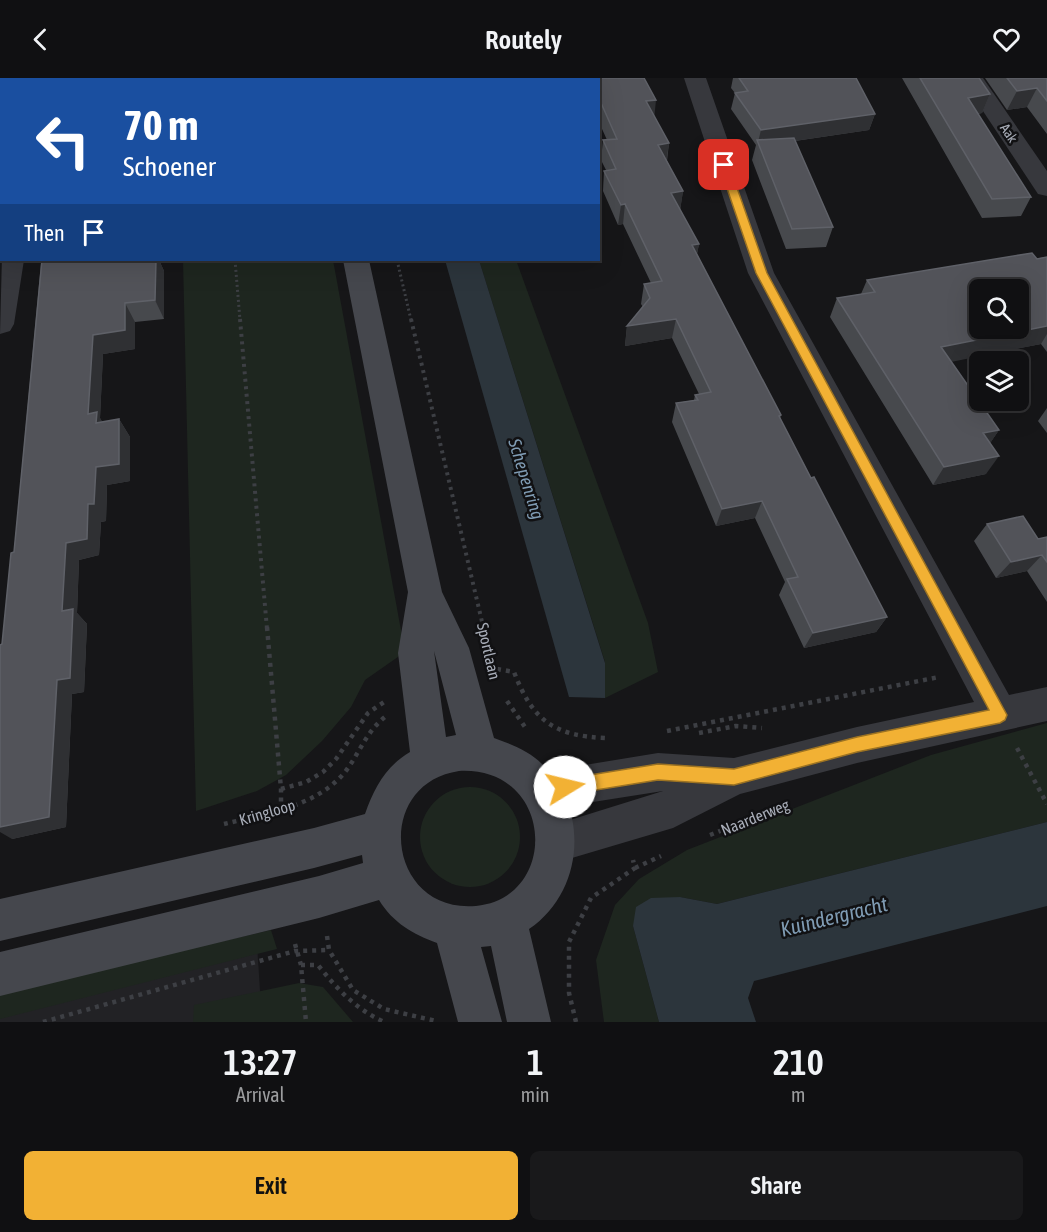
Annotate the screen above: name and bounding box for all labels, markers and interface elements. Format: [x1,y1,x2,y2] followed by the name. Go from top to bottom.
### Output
[24,23,57,56] icon: back
[990,23,1023,56] icon: heart
[485,24,562,55] text: Routely
[123,101,198,149] text: 70 m
[24,102,102,180] icon: left
[997,120,1021,146] street label: Aak
[698,139,749,190] pin
[707,148,740,181] icon: arrive
[123,151,216,182] text: Schoener
[77,216,110,249] icon: arrive
[24,220,65,246] text: Then
[969,279,1029,411] map controls
[969,279,1029,339] button: search
[969,351,1029,411] button: layers
[504,435,549,522] water label: Schepenring
[473,621,504,681] street label: Sportlaan
[533,755,597,819] position arrow
[237,795,297,830] street label: Kringloop
[718,795,792,840] street label: Naarderweg
[778,891,890,941] water label: Kuindergracht
[223,1041,297,1083] text: 13:27
[527,1041,544,1083] text: 1
[773,1041,824,1083] text: 210
[236,1083,285,1106] text: Arrival
[521,1083,550,1106] text: min
[791,1083,805,1106] text: m
[24,1151,518,1220] button: Exit
[530,1151,1023,1220] button: Share

